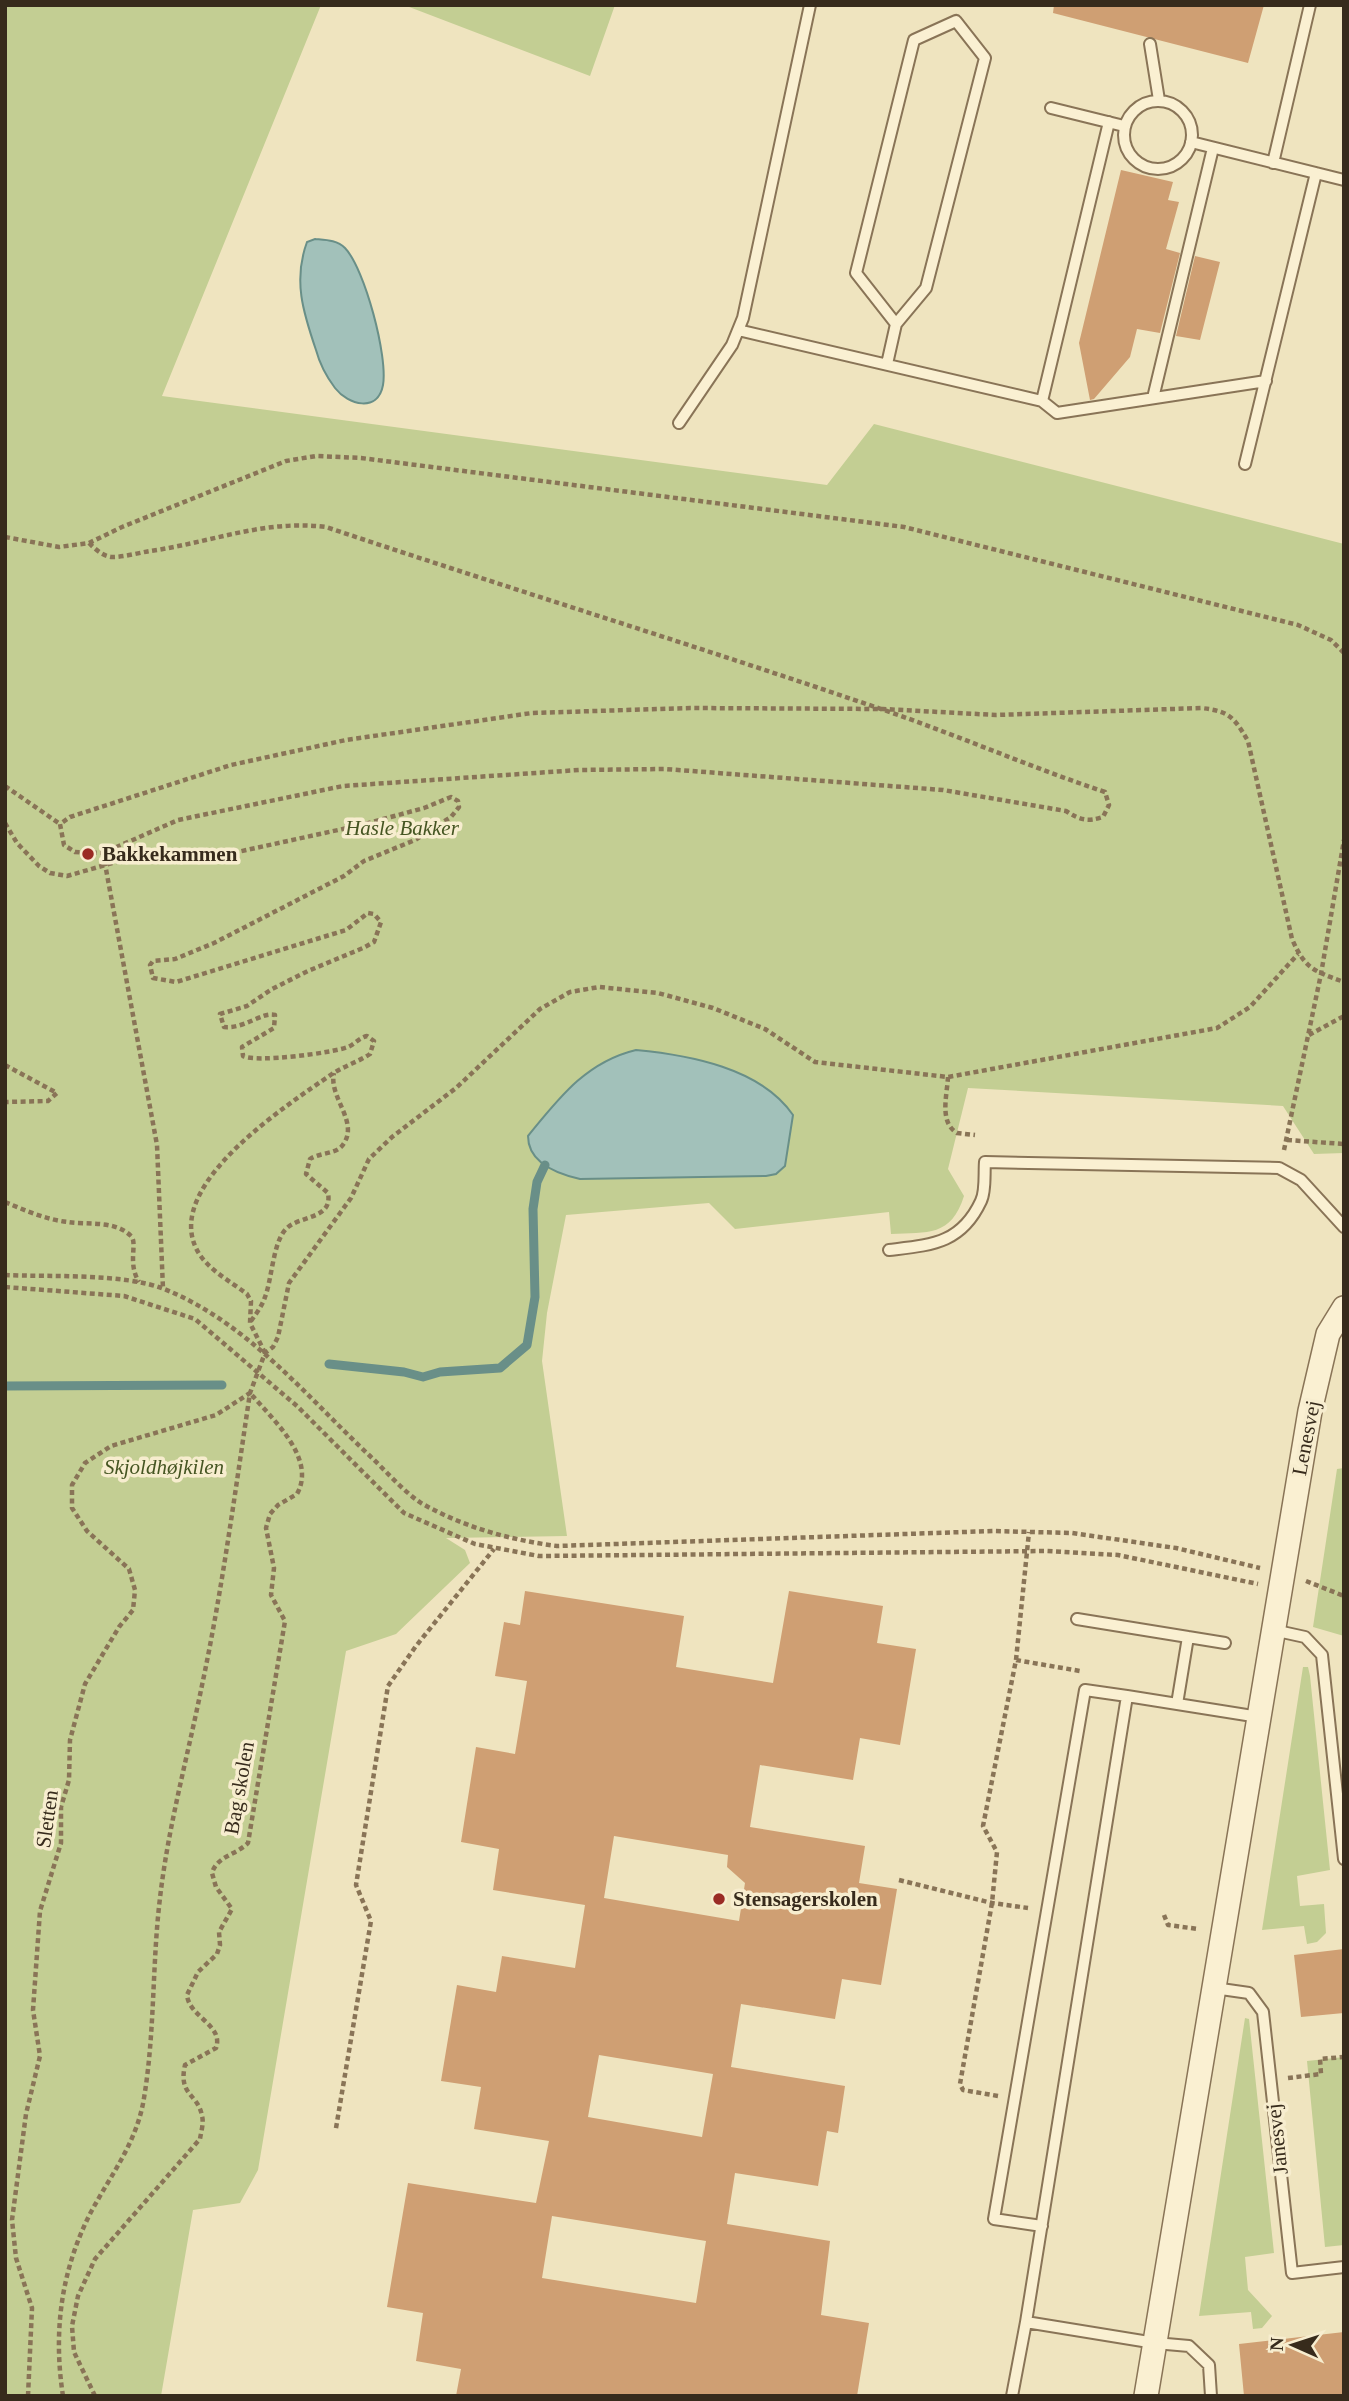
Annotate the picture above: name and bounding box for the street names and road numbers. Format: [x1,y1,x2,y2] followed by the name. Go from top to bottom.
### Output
[1287,1399,1325,1477] street label: Lenesvej
[219,1739,259,1836] street label: Bag skolen
[31,1788,63,1850] street label: Sletten
[1261,2102,1293,2176] street label: Janesvej

